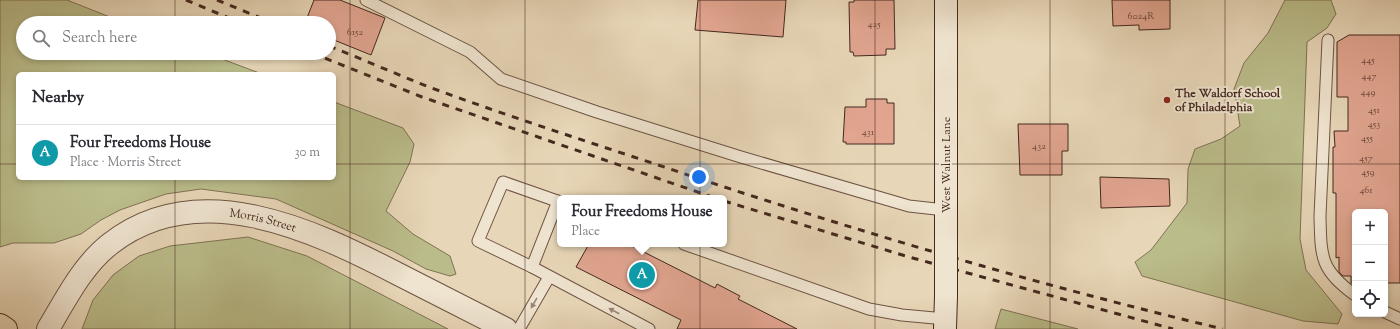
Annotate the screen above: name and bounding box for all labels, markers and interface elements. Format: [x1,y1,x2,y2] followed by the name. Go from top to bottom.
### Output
[1127,9,1155,24] house number: 6024R
[16,16,336,60] search box
[867,17,881,32] house number: 425
[347,25,364,40] house number: 6152
[30,27,52,49] icon: search
[62,28,137,49] text: Search here
[1361,53,1375,68] house number: 445
[1361,69,1377,84] house number: 447
[1174,85,1281,117] place label: The Waldorf School of Philadelphia
[1361,85,1376,100] house number: 449
[32,86,84,110] text: Nearby
[1162,95,1172,105] marker: The Waldorf School of Philadelphia
[1368,103,1381,118] house number: 451
[938,116,956,213] street label: West Walnut Lane
[1368,117,1380,132] house number: 453
[862,125,875,140] house number: 431
[1361,131,1374,146] house number: 455
[70,133,211,154] text: Four Freedoms House
[1032,139,1046,154] house number: 432
[40,144,50,162] text: A
[294,144,320,162] text: 30 m
[1359,151,1373,166] house number: 457
[70,154,181,172] text: Place · Morris Street
[1361,165,1375,180] house number: 459
[689,167,709,187] your location
[1359,183,1373,198] house number: 461
[557,195,727,247] popup
[571,202,713,223] text: Four Freedoms House
[228,205,299,238] street label: Morris Street
[1352,209,1388,317] map controls
[1352,209,1388,245] button: +
[571,223,600,241] text: Place
[1352,245,1388,281] button: −
[629,260,655,290] pin: A
[1352,281,1388,317] button: locate
[530,297,537,309] one-way arrow
[608,308,620,314] one-way arrow

